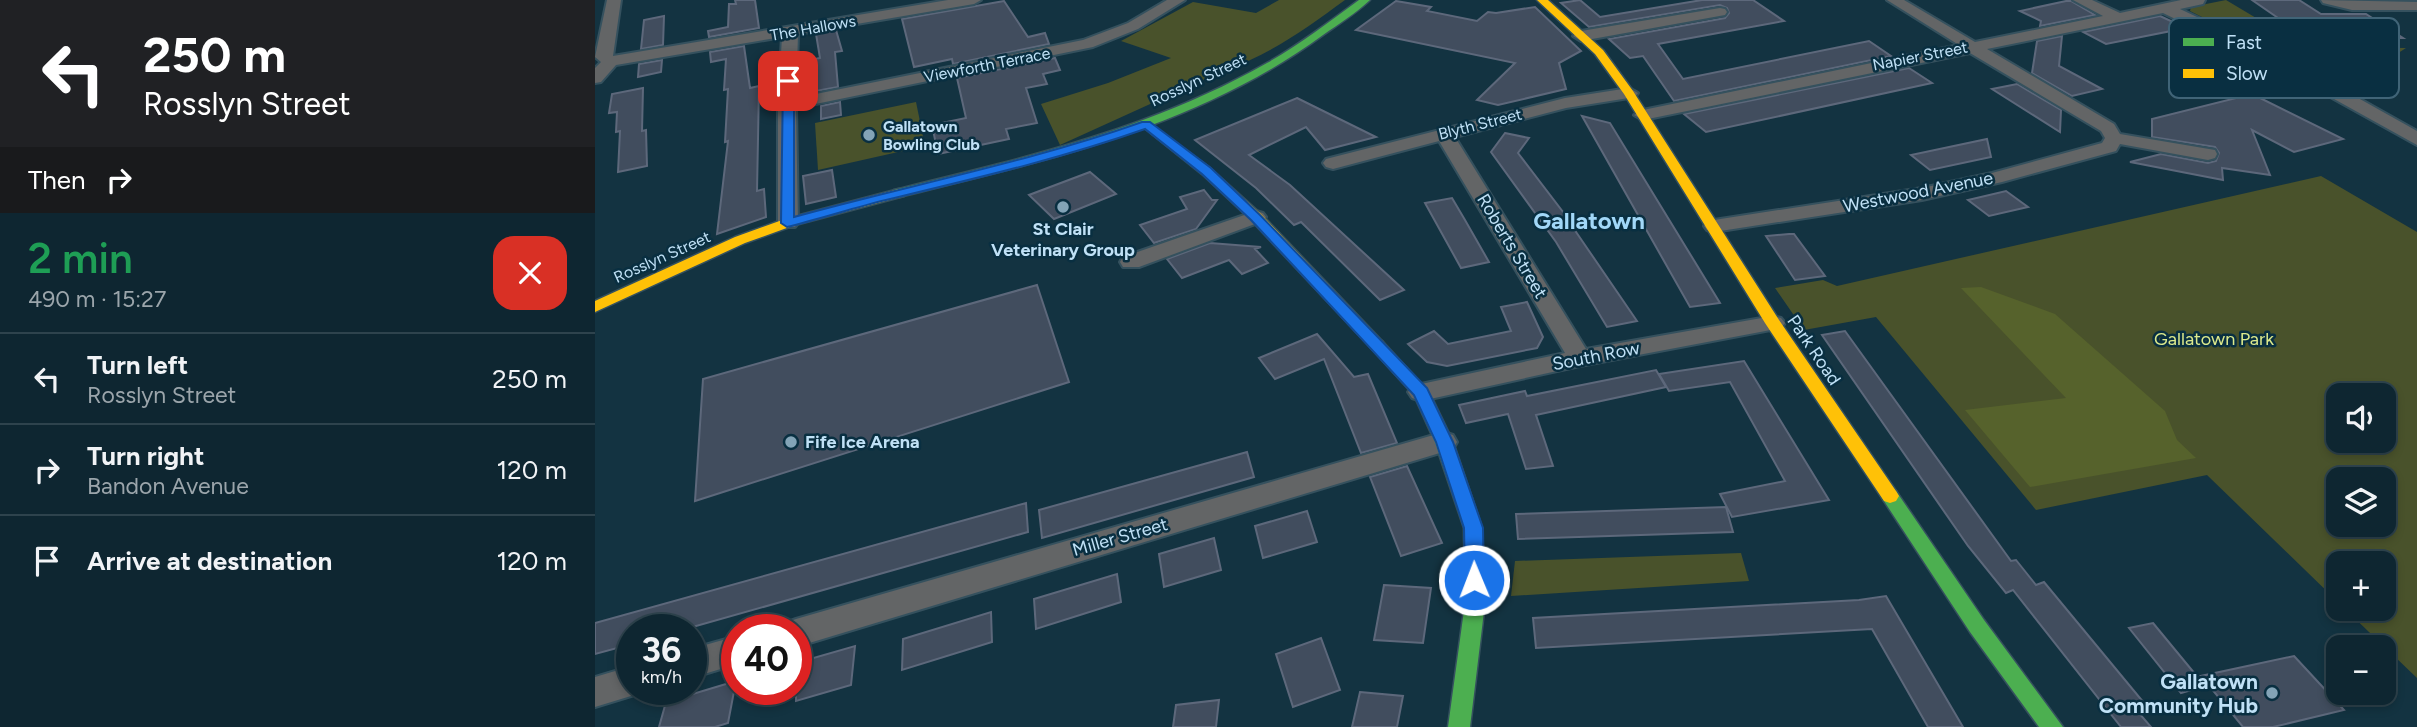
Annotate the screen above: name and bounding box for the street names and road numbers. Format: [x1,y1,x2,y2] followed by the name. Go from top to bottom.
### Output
[769,11,857,45] street label: The Hallows
[1871,37,1969,75] street label: Napier Street
[922,43,1052,87] street label: Viewforth Terrace
[1147,49,1249,111] street label: Rosslyn Street
[1436,104,1524,144] street label: Blyth Street
[1841,167,1995,217] street label: Westwood Avenue
[1472,190,1552,302] street label: Roberts Street
[611,227,713,287] street label: Rosslyn Street
[1782,311,1846,389] street label: Park Road
[1551,337,1641,375] street label: South Row
[1070,513,1170,561] street label: Miller Street

